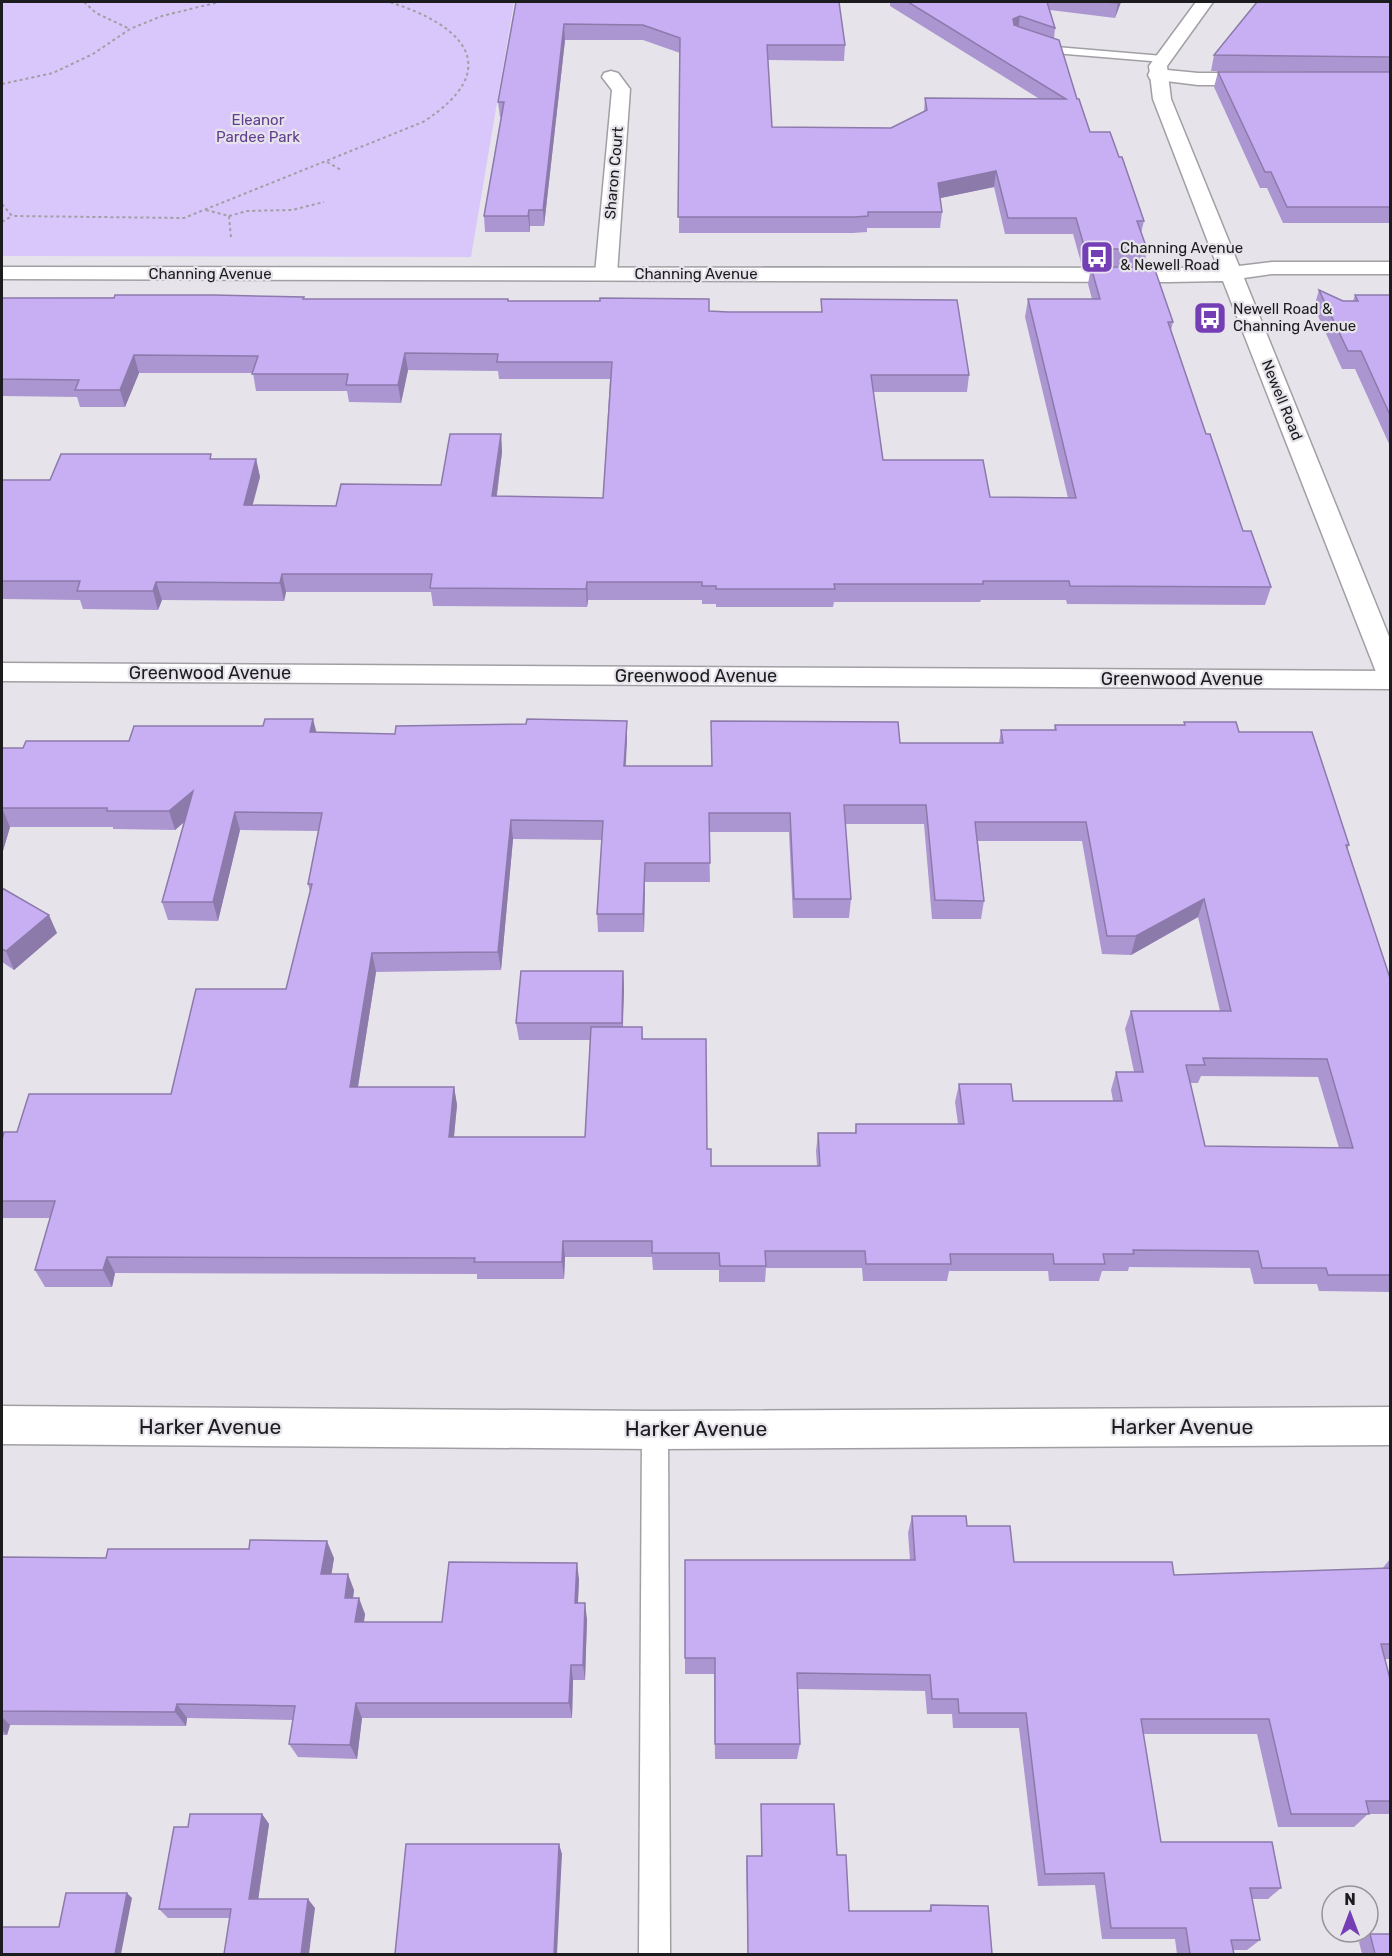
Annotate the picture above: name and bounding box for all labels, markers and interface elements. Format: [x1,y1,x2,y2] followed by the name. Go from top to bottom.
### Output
[216,111,300,146] park label: Eleanor Pardee Park
[601,126,627,220] street label: Sharon Court
[1079,239,1115,275] bus stop icon: Channing Avenue & Newell Road
[1120,239,1243,274] place label: Channing Avenue & Newell Road
[148,265,272,283] street label: Channing Avenue
[634,265,758,283] street label: Channing Avenue
[1192,300,1228,336] bus stop icon: Newell Road & Channing Avenue
[1233,300,1356,335] place label: Newell Road & Channing Avenue
[1258,357,1306,443] street label: Newell Road
[129,662,291,684] street label: Greenwood Avenue
[615,665,777,687] street label: Greenwood Avenue
[1101,668,1263,690] street label: Greenwood Avenue
[139,1414,281,1439] street label: Harker Avenue
[1111,1414,1253,1439] street label: Harker Avenue
[625,1416,767,1441] street label: Harker Avenue
[1320,1884,1380,1944] north arrow
[1344,1890,1356,1909] text: N

